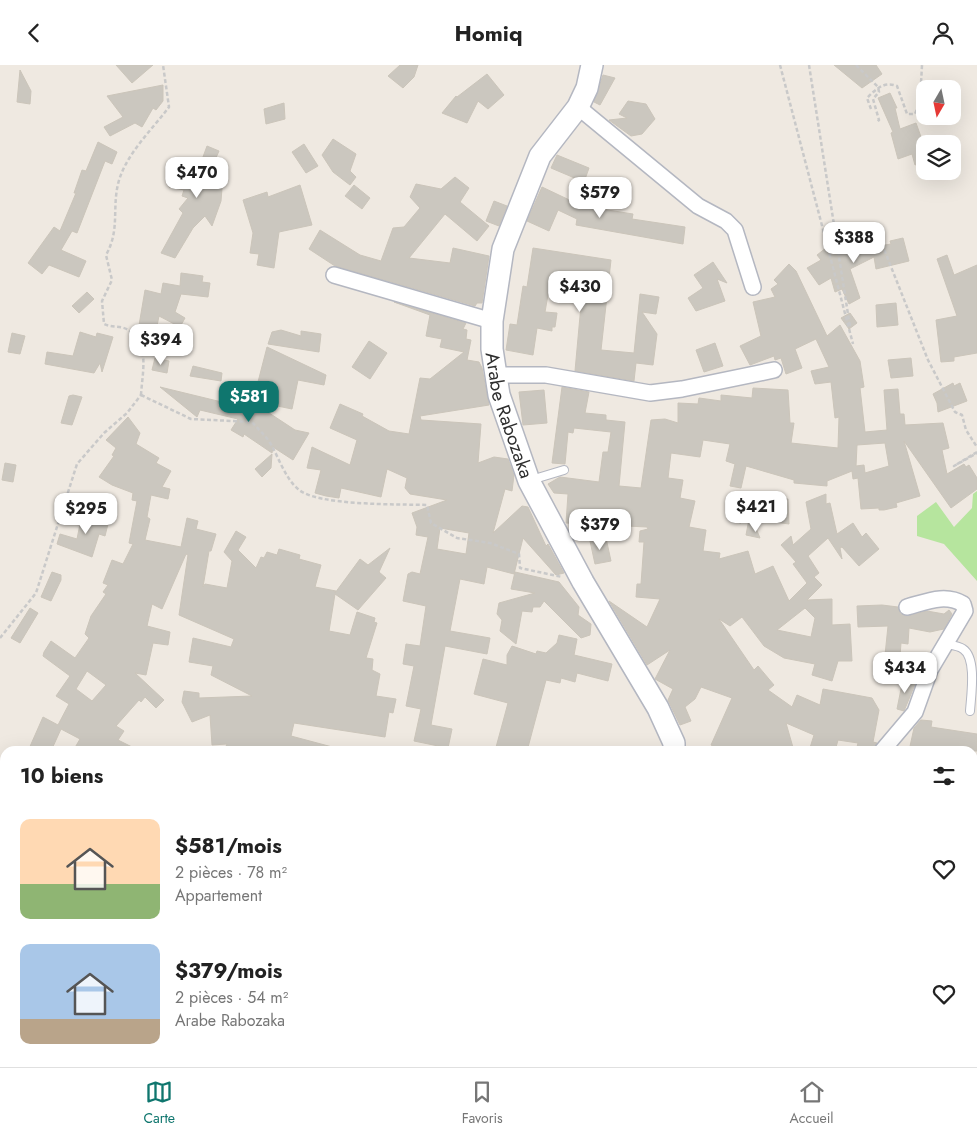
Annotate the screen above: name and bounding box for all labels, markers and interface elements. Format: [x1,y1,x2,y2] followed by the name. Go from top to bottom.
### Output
[455,17,522,49] text: Homiq
[20,19,48,47] icon: back
[929,19,957,47] icon: person
[916,80,961,125] north arrow
[916,80,961,180] map controls
[916,135,961,180] button: layers
[167,157,227,199] pin: $470
[176,161,218,184] text: $470
[570,177,630,219] pin: $579
[580,181,620,204] text: $579
[824,221,884,264] pin: $388
[834,226,874,249] text: $388
[550,271,610,313] pin: $430
[559,275,601,298] text: $430
[131,323,191,366] pin: $394
[140,328,182,351] text: $394
[479,350,541,482] street label: Arabe Rabozaka
[219,381,279,423] pin: $581
[230,385,268,408] text: $581
[726,491,786,533] pin: $421
[56,493,116,535] pin: $295
[736,495,776,518] text: $421
[65,497,107,520] text: $295
[570,509,630,551] pin: $379
[580,513,620,536] text: $379
[875,651,935,694] pin: $434
[884,656,926,679] text: $434
[20,761,103,791] text: 10 biens
[930,762,958,790] icon: filters
[175,831,282,861] text: $581/mois
[60,839,120,899] icon: home
[930,855,958,883] icon: heart
[175,861,287,884] text: 2 pièces · 78 m²
[175,884,262,907] text: Appartement
[175,956,282,986] text: $379/mois
[60,964,120,1024] icon: home
[930,980,958,1008] icon: heart
[175,986,288,1009] text: 2 pièces · 54 m²
[175,1009,285,1032] text: Arabe Rabozaka
[143,1078,175,1128] tab: Carte
[462,1078,503,1128] tab: Favoris
[790,1078,834,1128] tab: Accueil

